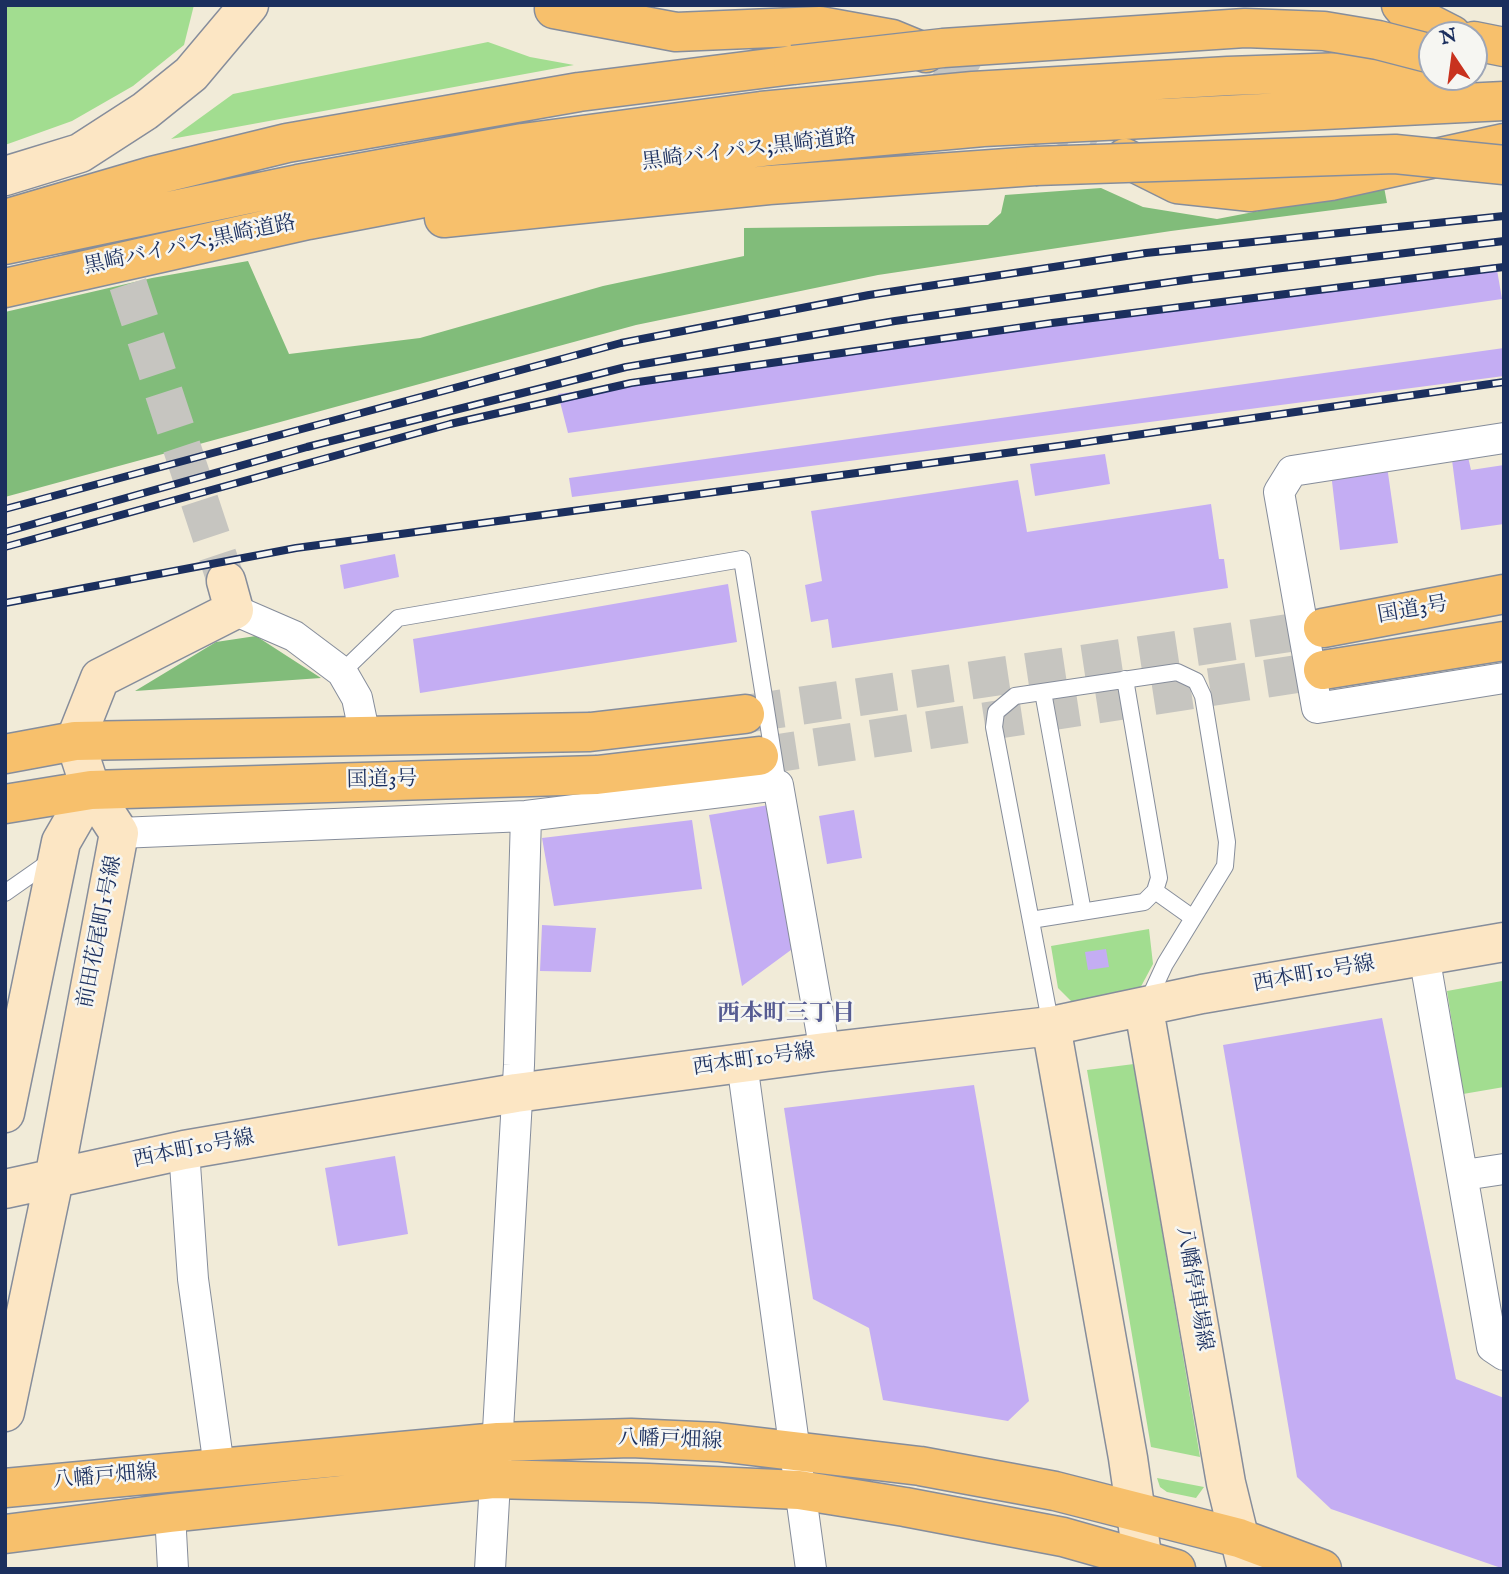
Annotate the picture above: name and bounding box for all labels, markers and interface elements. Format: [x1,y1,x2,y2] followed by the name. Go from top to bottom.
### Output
[1418,21,1488,91] north arrow
[1438,24,1459,51] text: N
[640,125,858,177] street label: 黒崎バイパス;黒崎道路
[82,211,298,281] street label: 黒崎バイパス;黒崎道路
[1376,592,1450,630] street label: 国道3号
[346,768,418,794] street label: 国道3号
[74,854,128,1010] street label: 前田花尾町1号線
[1251,952,1377,998] street label: 西本町10号線
[717,1001,855,1029] district label: 西本町三丁目
[691,1040,817,1082] street label: 西本町10号線
[131,1126,257,1174] street label: 西本町10号線
[1170,1225,1216,1353] street label: 八幡停車場線
[617,1427,723,1455] street label: 八幡戸畑線
[52,1461,158,1495] street label: 八幡戸畑線

